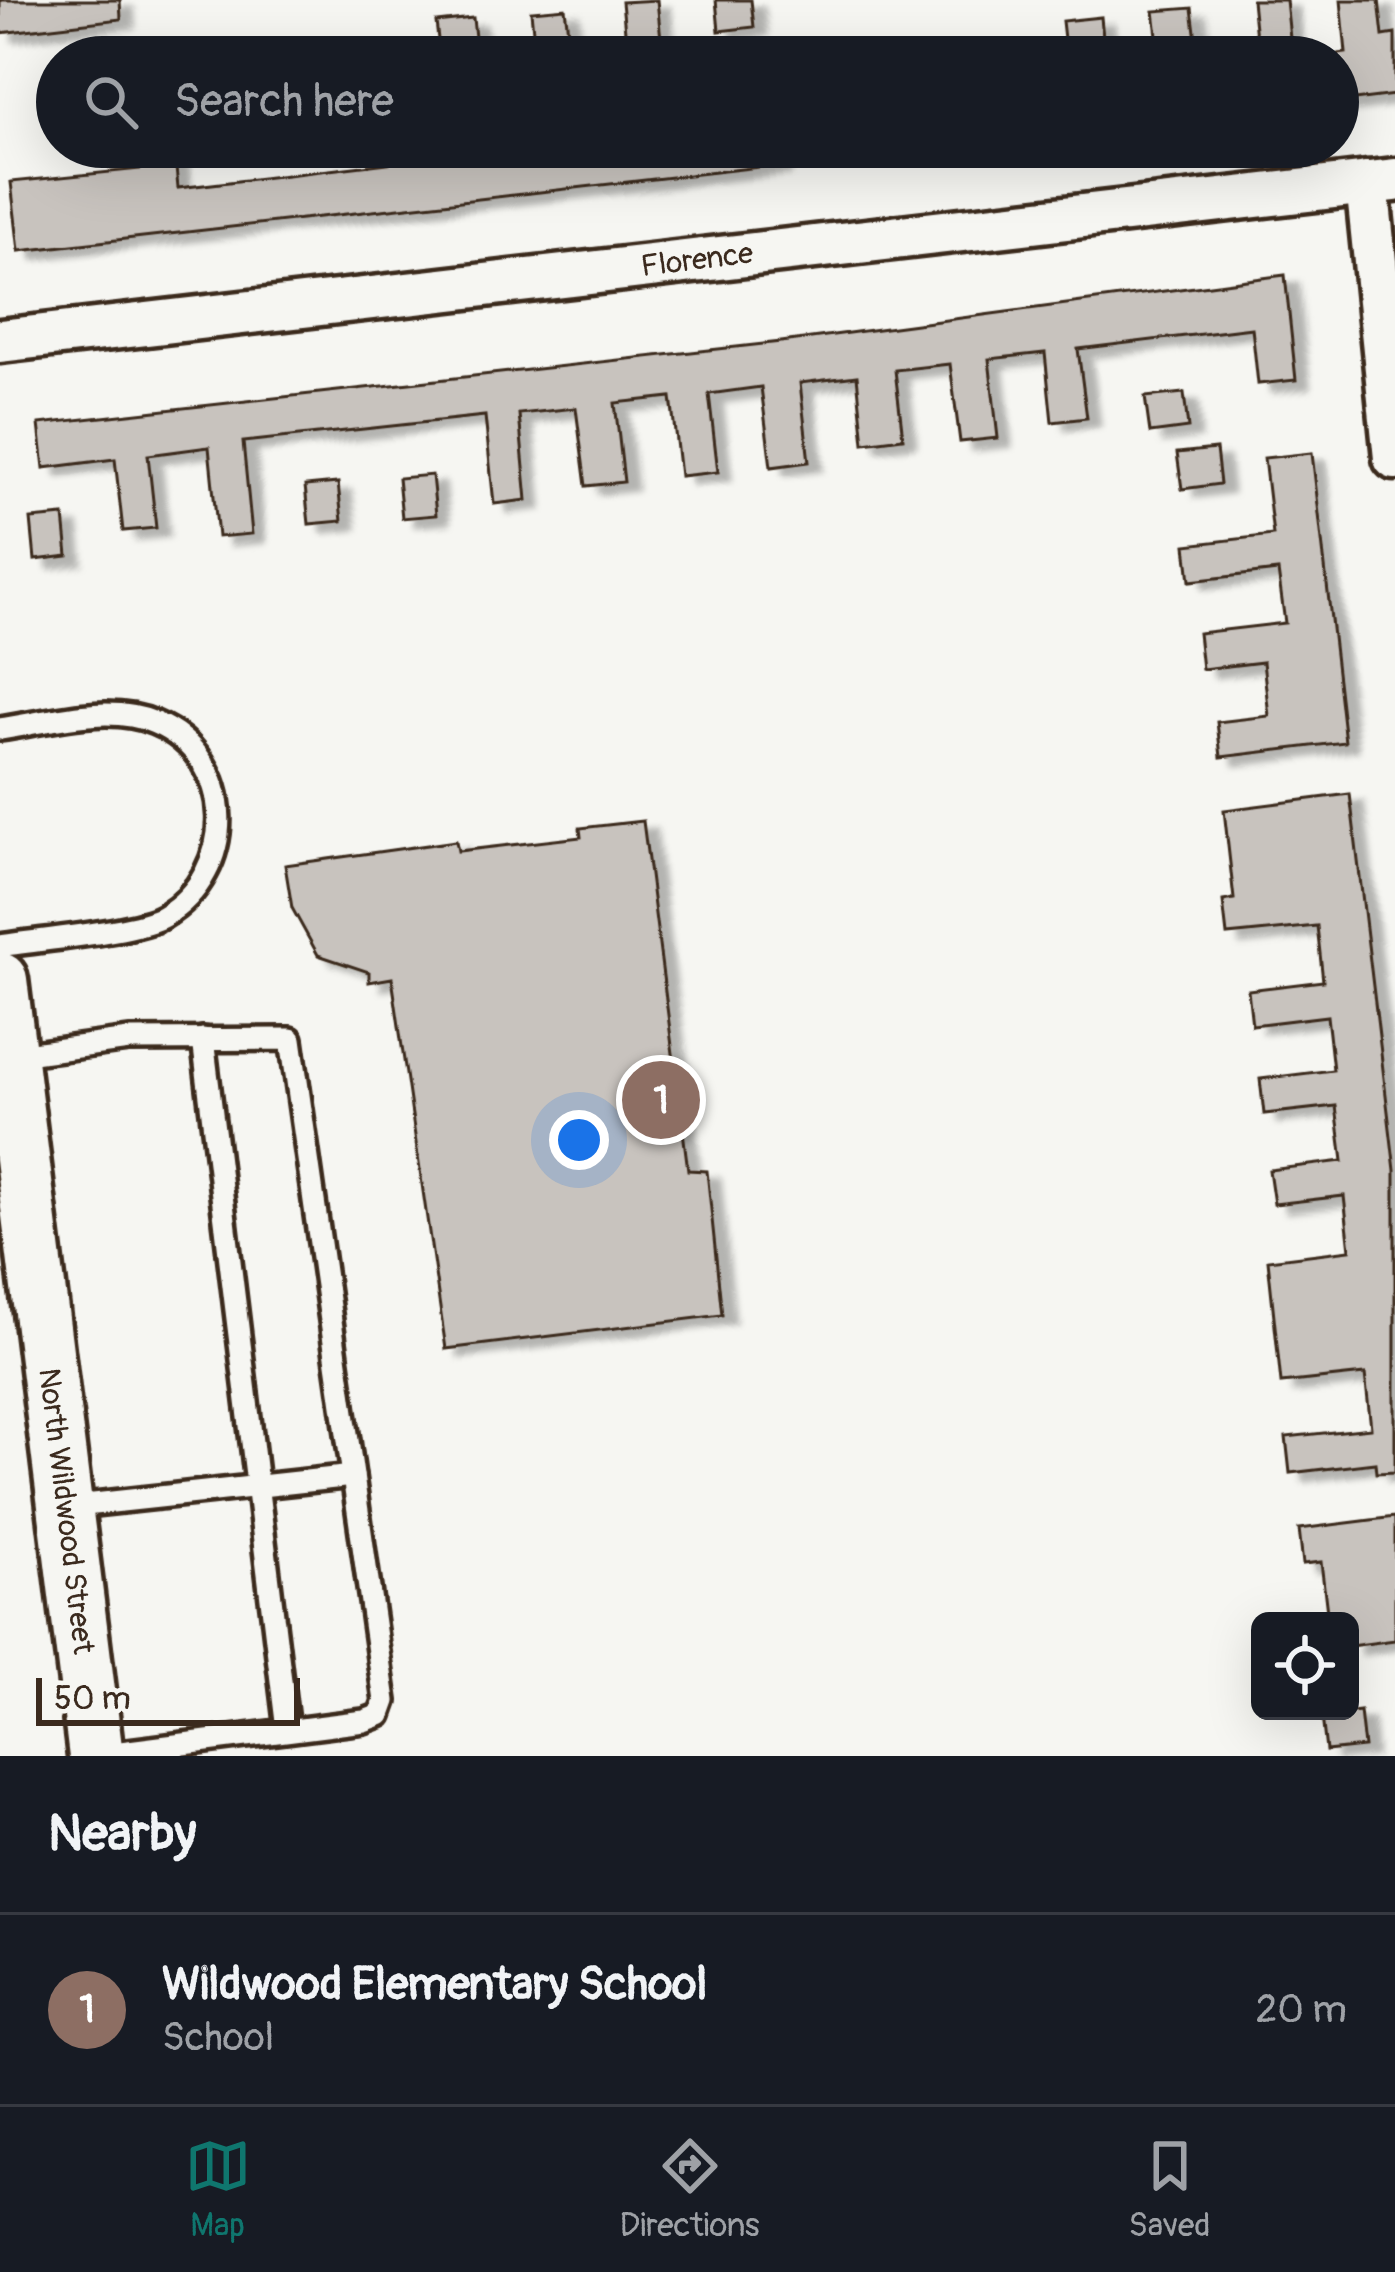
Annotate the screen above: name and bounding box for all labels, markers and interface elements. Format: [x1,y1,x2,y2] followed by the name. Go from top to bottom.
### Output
[36,36,1359,168] search box
[78,69,144,135] icon: search
[174,74,394,130] text: Search here
[639,235,755,285] street label: Florence
[622,1055,700,1145] pin: 1
[549,1110,609,1170] your location
[30,1366,102,1657] street label: North Wildwood Street
[1251,1612,1359,1720] map controls
[1251,1612,1359,1720] button: locate
[36,1672,300,1725] scale bar
[54,1678,131,1719] text: 50 m
[48,1802,196,1866] text: Nearby
[162,1957,707,2013] text: Wildwood Elementary School
[79,1985,95,2034] text: 1
[1255,1985,1347,2034] text: 20 m
[162,2013,274,2062] text: School
[185,2133,251,2246] tab: Map
[620,2133,760,2246] tab: Directions
[1129,2133,1210,2246] tab: Saved

